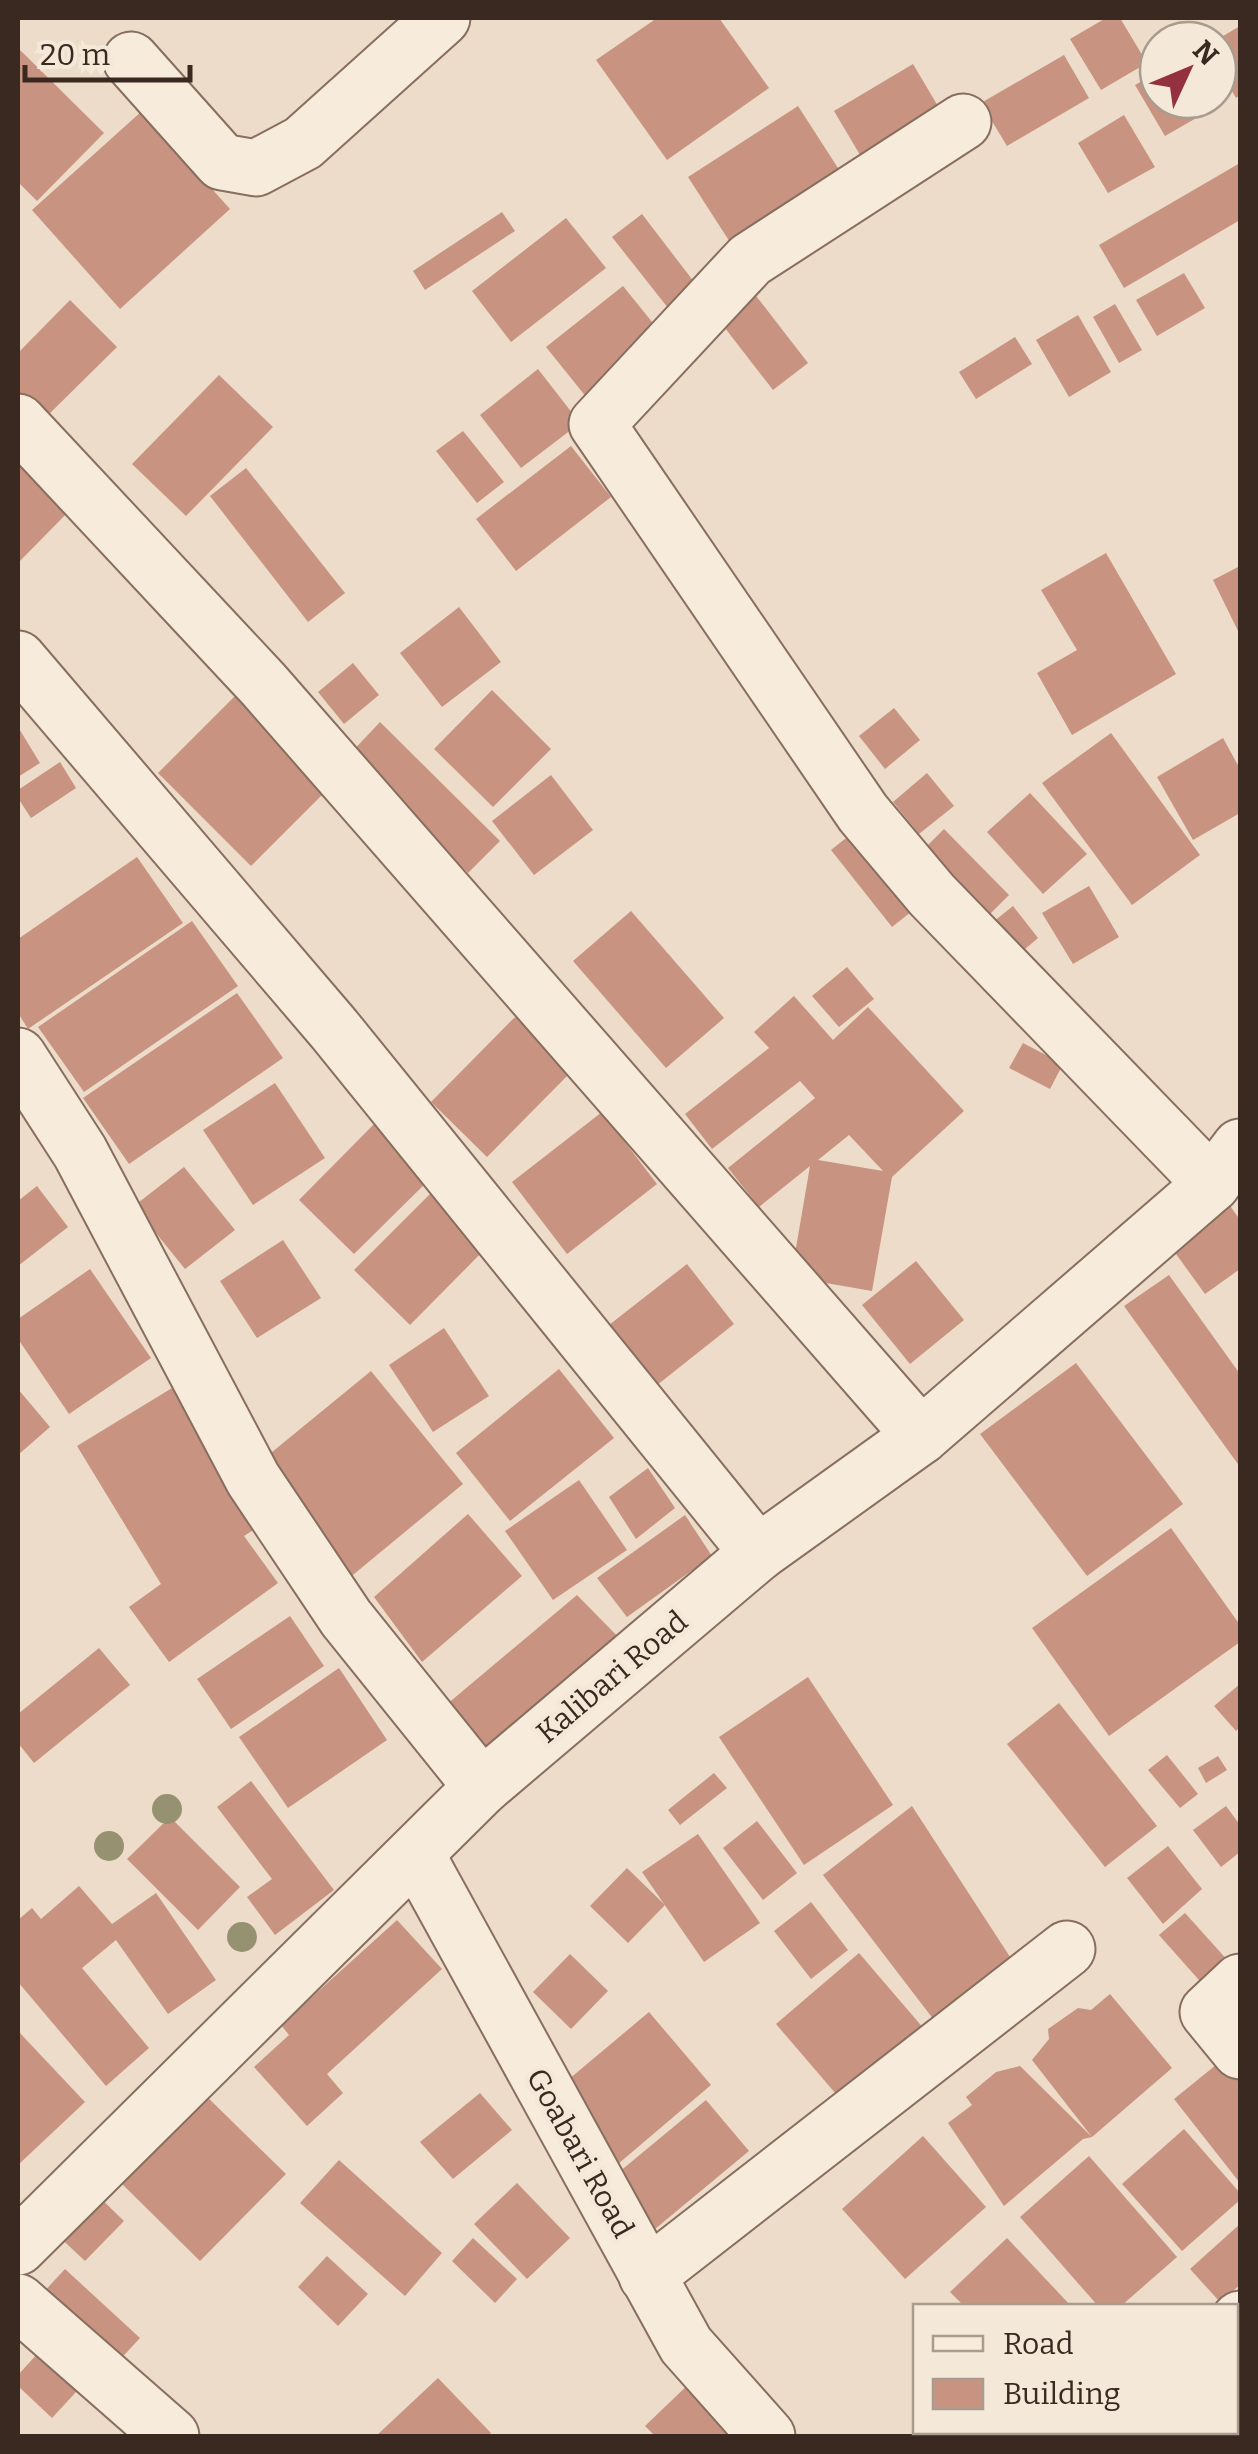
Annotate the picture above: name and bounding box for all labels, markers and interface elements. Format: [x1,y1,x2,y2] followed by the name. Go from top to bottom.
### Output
[25,20,190,82] scale bar
[1138,20,1238,120] north arrow
[1186,34,1225,72] text: N
[40,37,111,73] text: 20 m
[529,1603,695,1751] street label: Kalibari Road
[519,2062,641,2244] street label: Goabari Road
[913,2304,1238,2434] legend
[1003,2326,1074,2362] text: Road
[1003,2376,1121,2412] text: Building

